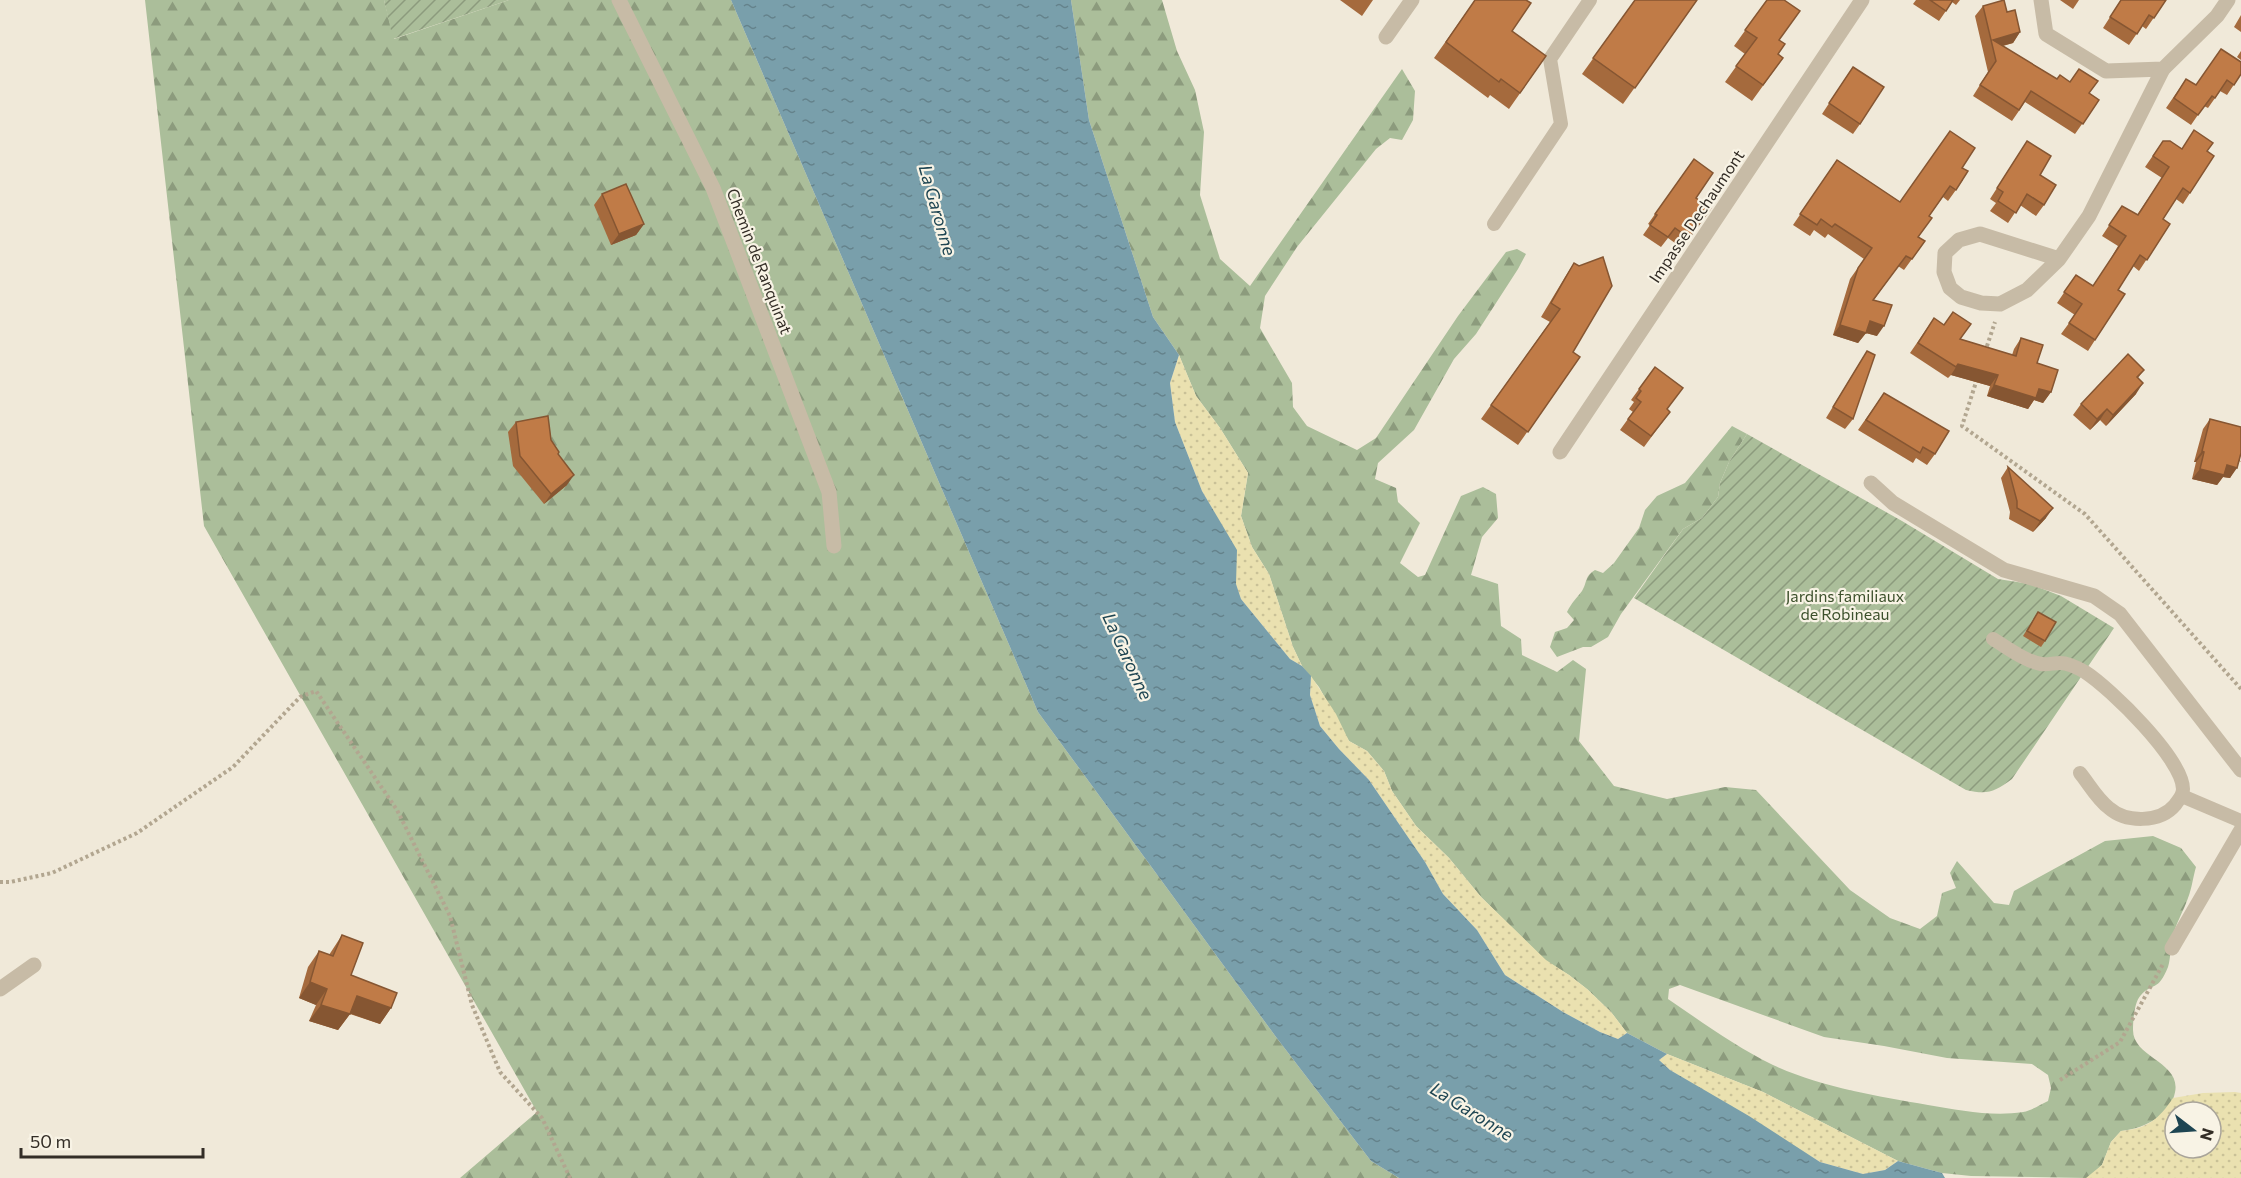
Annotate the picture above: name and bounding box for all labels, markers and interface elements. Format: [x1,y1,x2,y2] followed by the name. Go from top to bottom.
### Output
[1644,146,1748,286] street label: Impasse Dechaumont
[915,162,962,258] water label: La Garonne
[723,186,797,337] street label: Chemin de Ranquinat
[1786,586,1905,623] park label: Jardins familiaux de Robineau
[1098,609,1158,703] water label: La Garonne
[1427,1077,1518,1145] water label: La Garonne
[2163,1100,2223,1160] north arrow
[21,1121,202,1159] scale bar
[2197,1126,2219,1143] text: N
[30,1130,71,1152] text: 50 m

